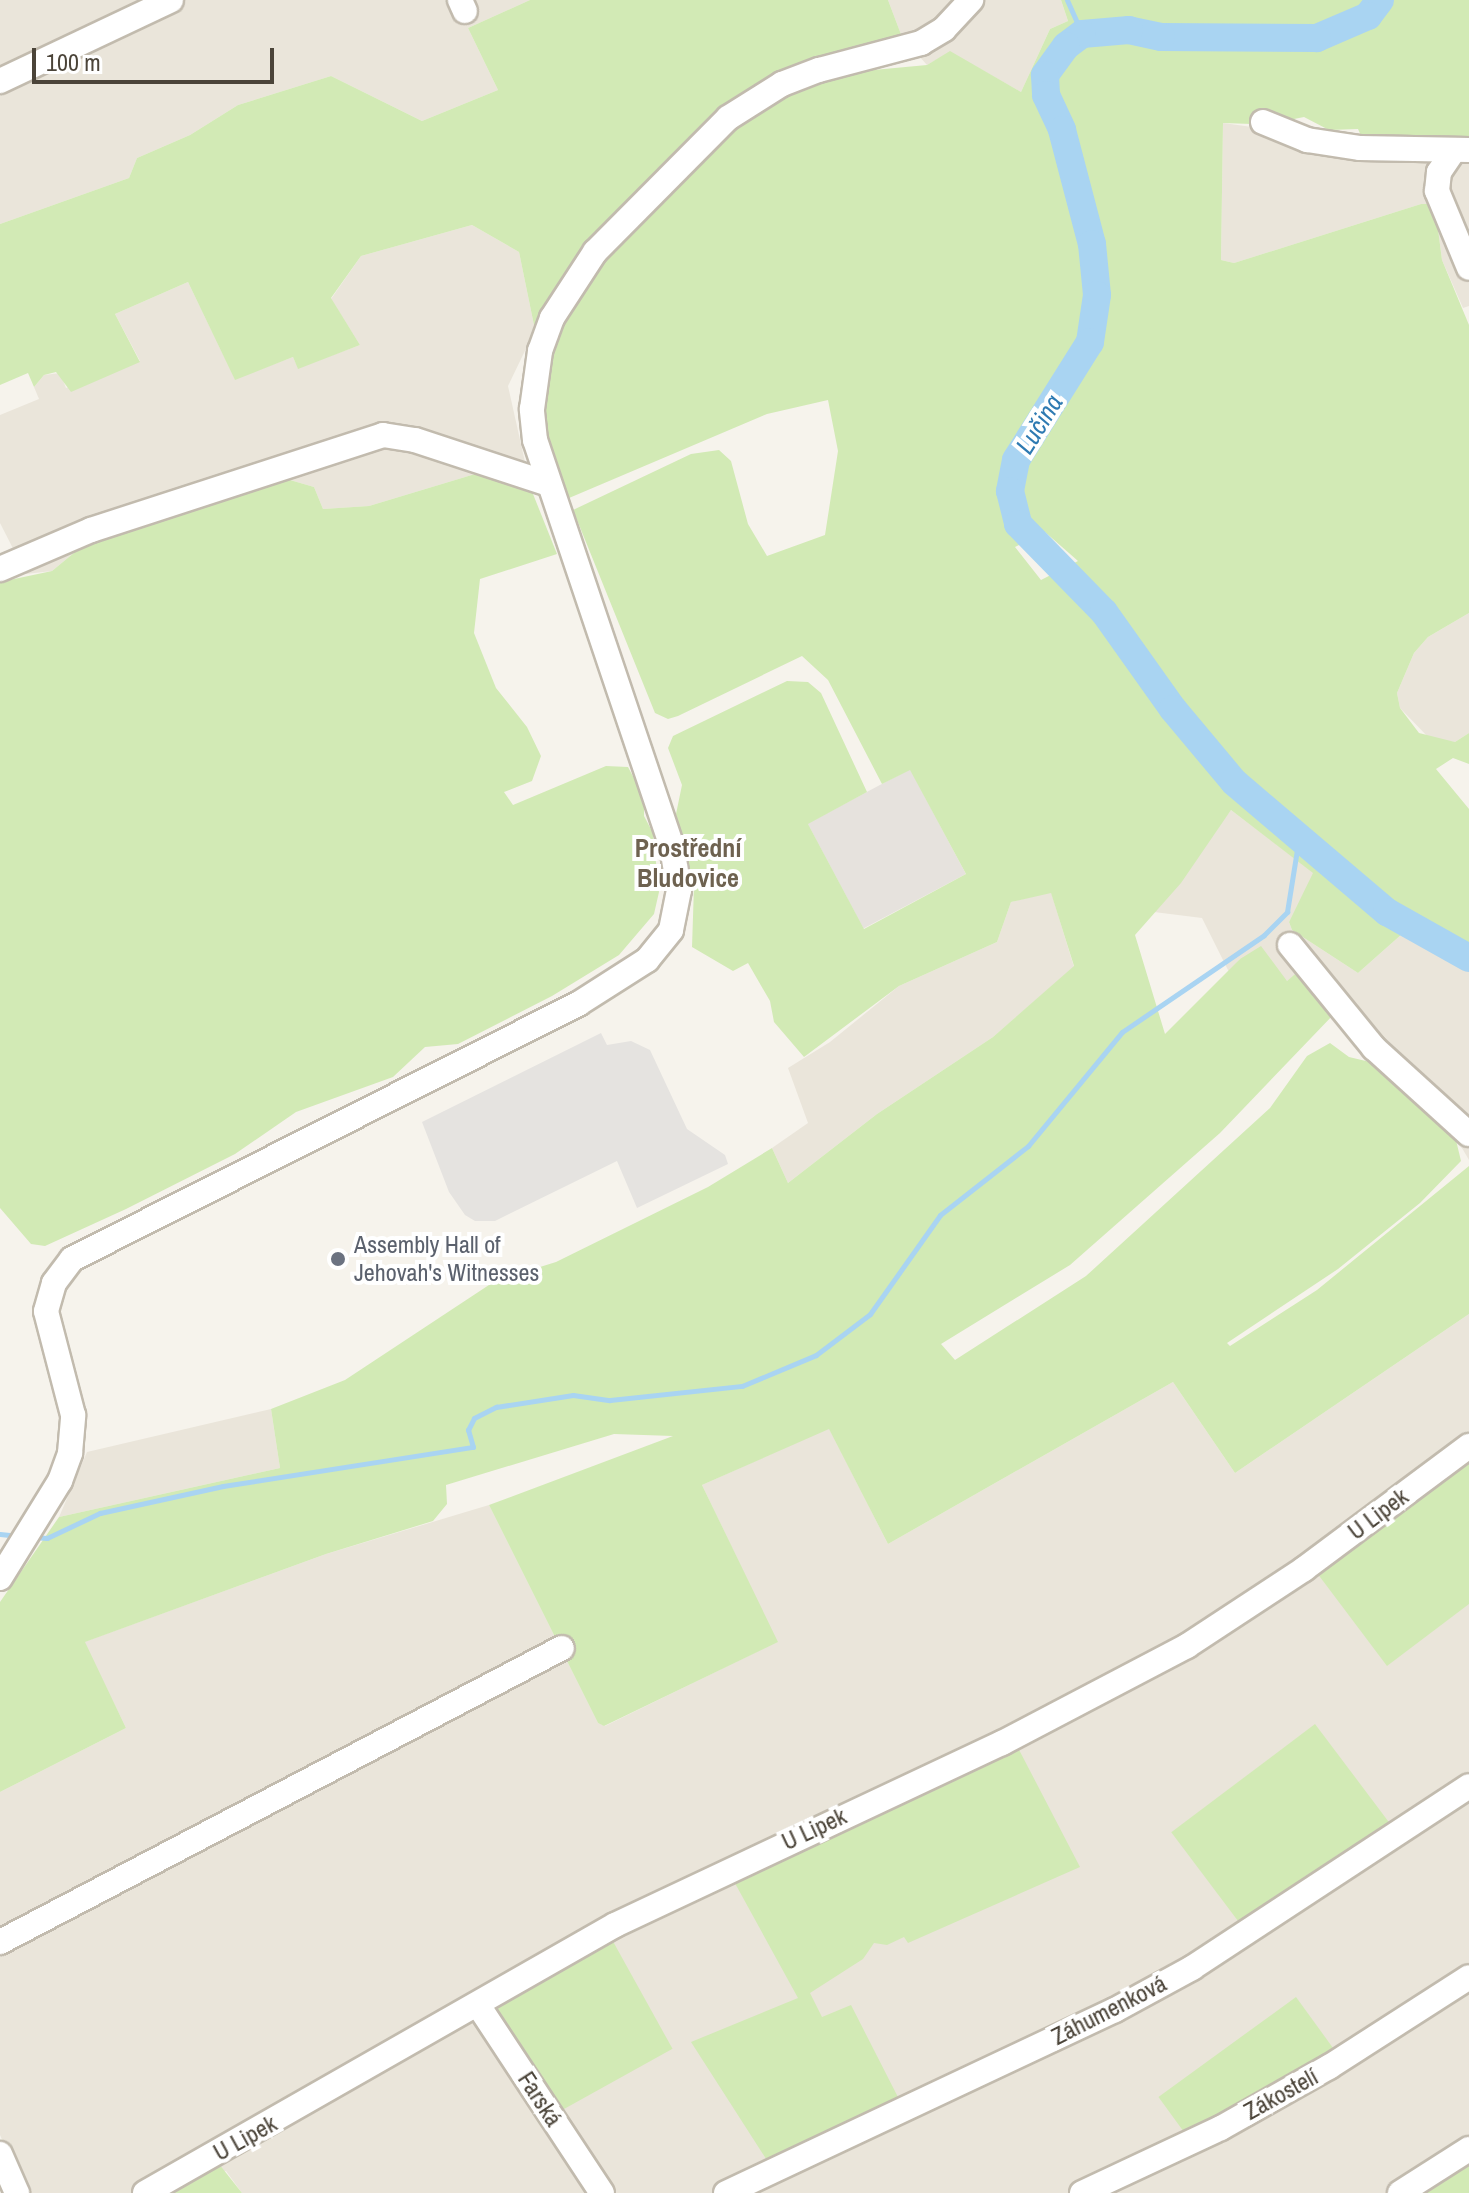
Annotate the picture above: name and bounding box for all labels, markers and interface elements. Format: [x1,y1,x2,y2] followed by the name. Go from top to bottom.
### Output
[36,32,278,82] scale bar
[46,46,101,78] text: 100 m
[1009,389,1069,459] water label: Lučina
[635,832,741,894] district label: Prostřední Bludovice
[354,1231,539,1287] place label: Assembly Hall of Jehovah's Witnesses
[329,1250,347,1268] marker: Assembly Hall of Jehovah's Witnesses
[1342,1482,1414,1546] street label: U Lipek
[777,1802,851,1856] street label: U Lipek
[1047,1969,1171,2051] street label: Záhumenková
[1239,2062,1323,2126] street label: Zákostelí
[512,2066,568,2132] street label: Farská
[208,2109,282,2167] street label: U Lipek

